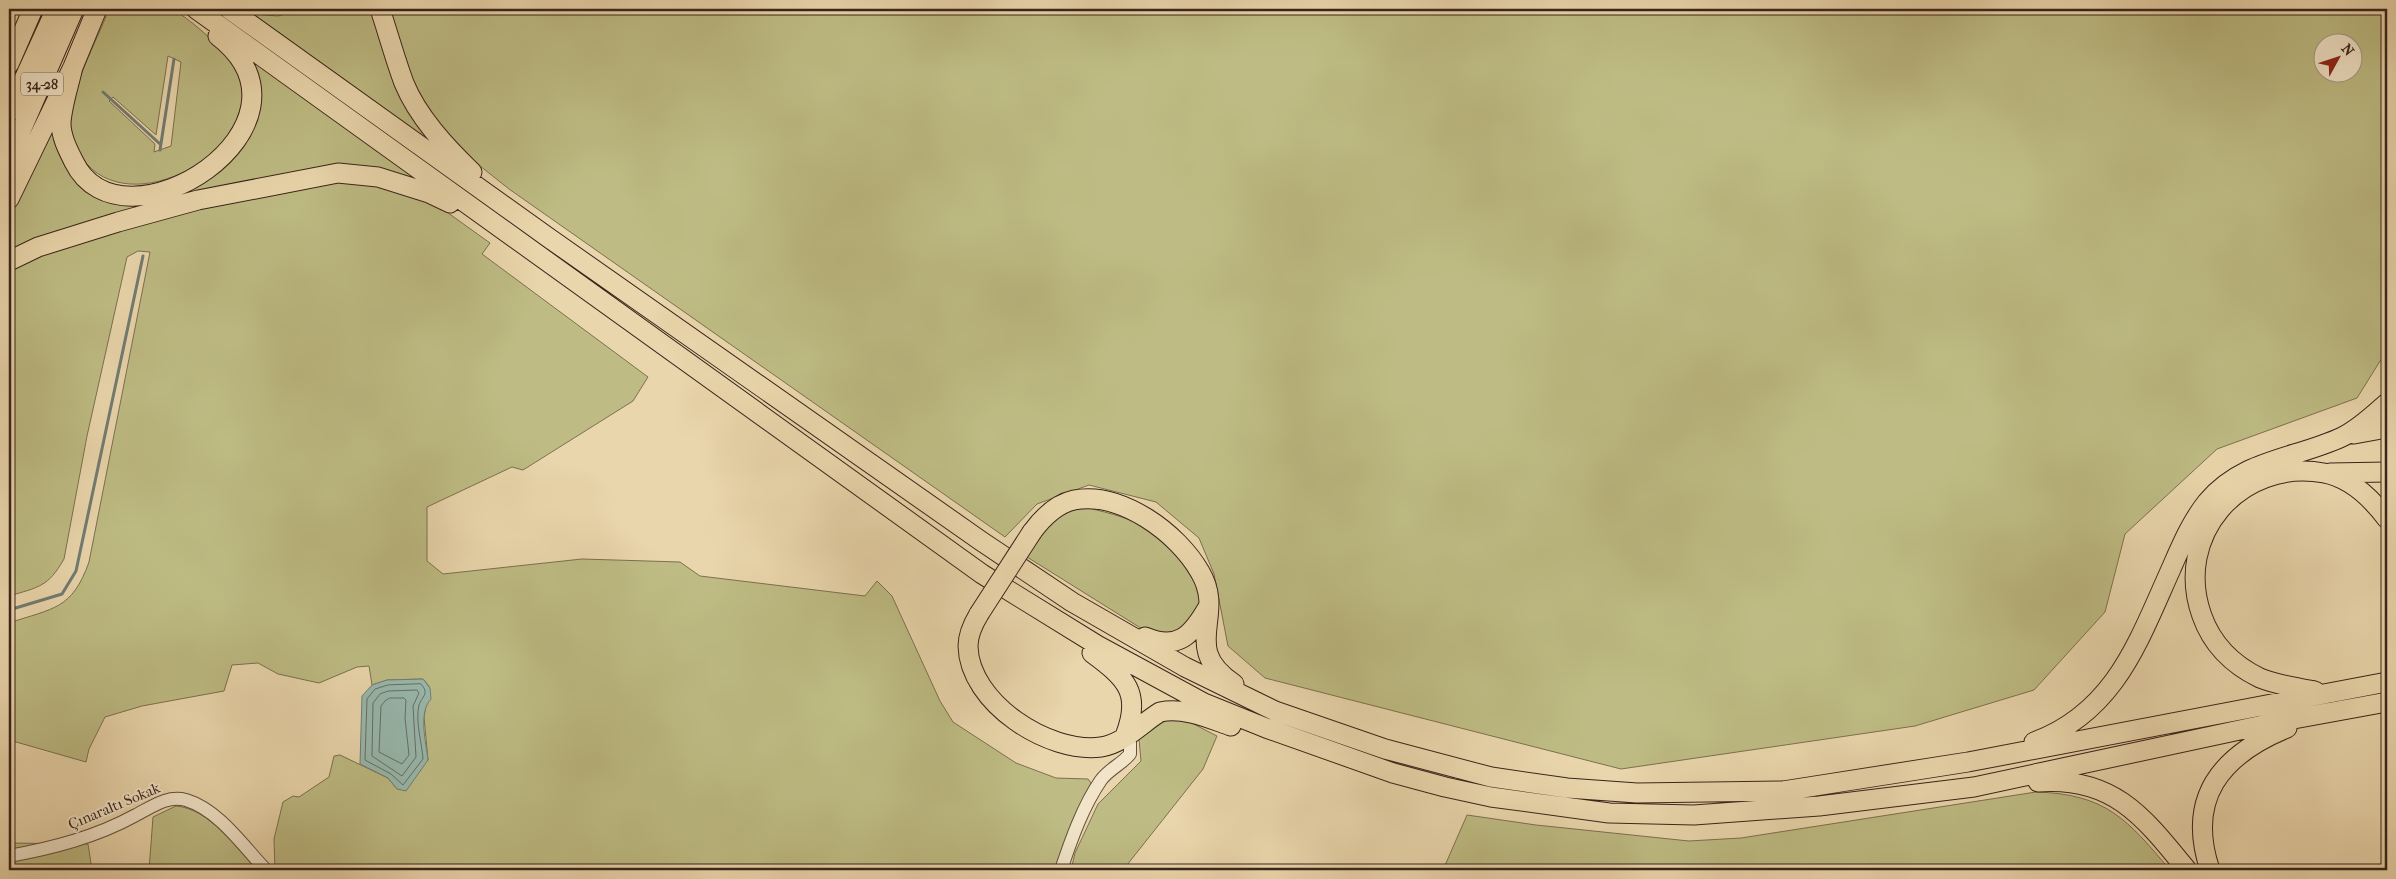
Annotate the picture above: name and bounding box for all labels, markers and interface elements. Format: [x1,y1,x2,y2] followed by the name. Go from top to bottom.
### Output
[2314,32,2364,82] north arrow
[2338,40,2358,60] text: N
[21,72,63,96] road number: 34-28
[65,778,163,833] street label: Çınaraltı Sokak

